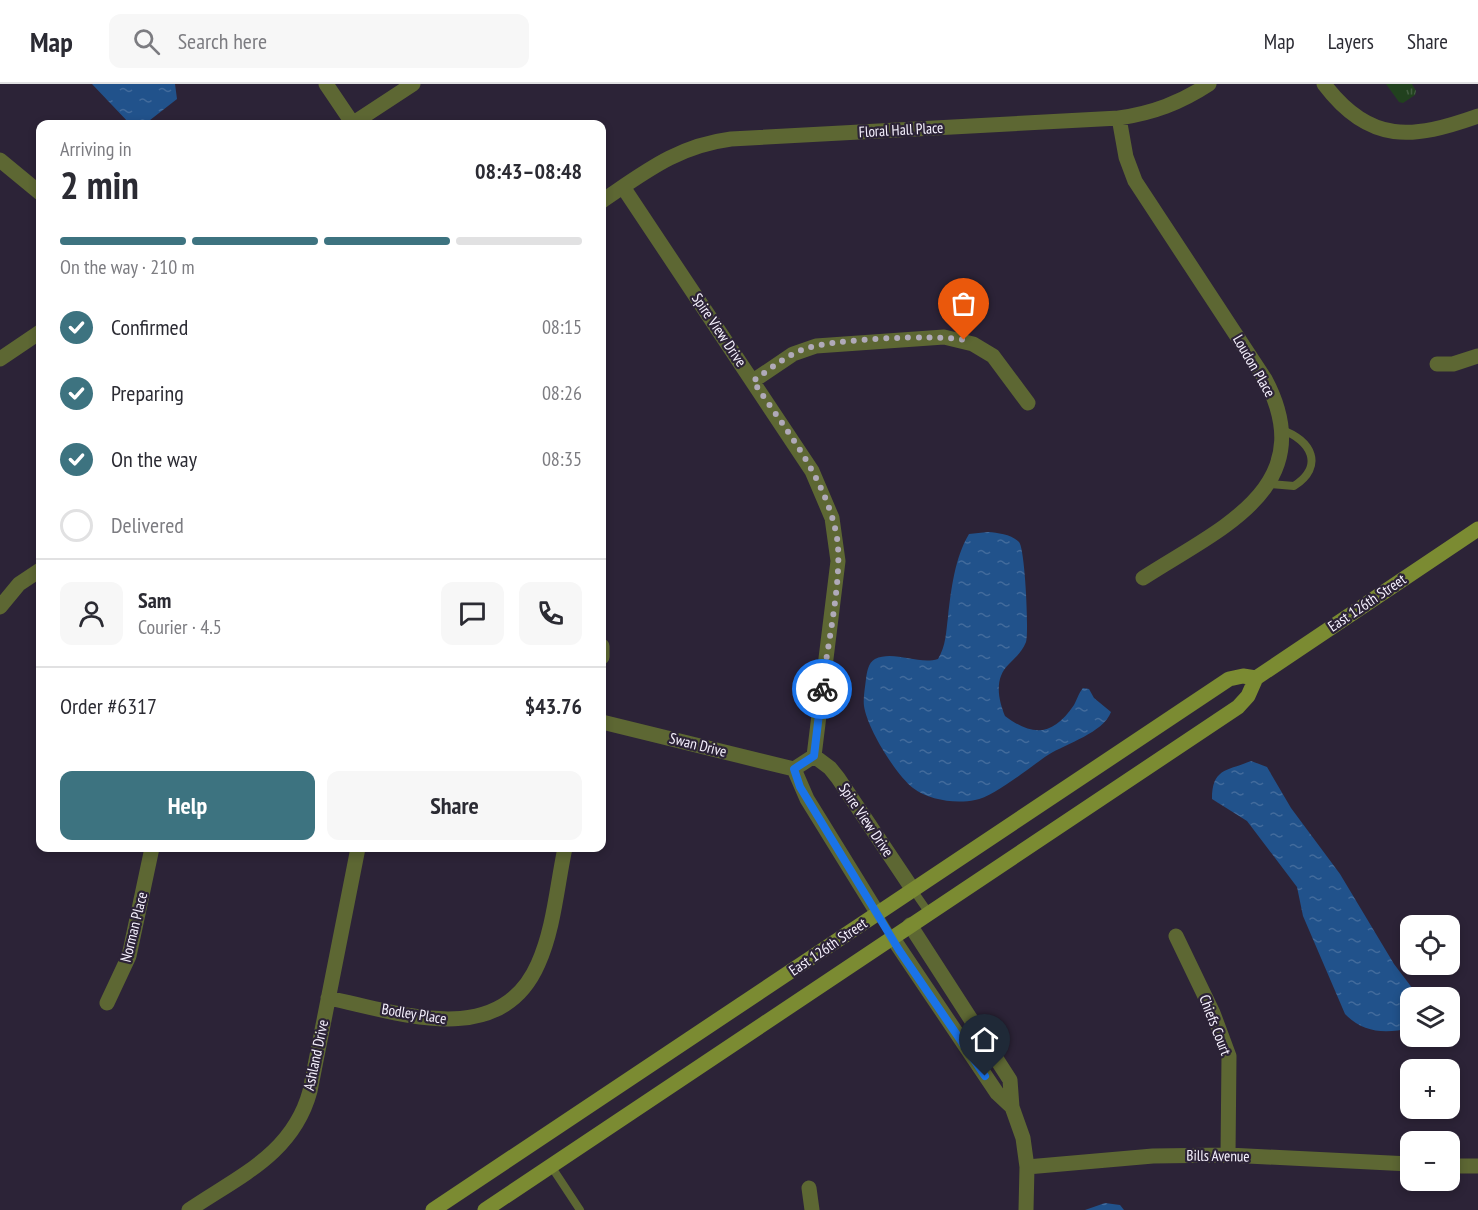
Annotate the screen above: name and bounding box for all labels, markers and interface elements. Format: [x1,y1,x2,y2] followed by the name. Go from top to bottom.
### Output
[109,14,529,68] search box
[30,23,73,60] text: Map
[130,25,163,58] icon: search
[178,27,267,55] text: Search here
[1264,28,1295,55] text: Map
[1328,28,1374,55] text: Layers
[1407,28,1448,55] text: Share
[858,118,944,141] street label: Floral Hall Place
[60,136,132,162] text: Arriving in
[475,157,582,185] text: 08:43–08:48
[60,159,139,210] text: 2 min
[60,254,195,280] text: On the way · 210 m
[938,278,989,340] pin
[947,287,980,320] icon: bag
[688,289,751,370] street label: Spire View Drive
[60,311,93,344] icon: check
[111,313,188,341] text: Confirmed
[542,314,582,340] text: 08:15
[1229,331,1280,400] street label: Loudon Place
[60,377,93,410] icon: check
[111,379,184,407] text: Preparing
[542,380,582,406] text: 08:26
[60,443,93,476] icon: check
[111,445,197,473] text: On the way
[542,446,582,472] text: 08:35
[111,511,184,539] text: Delivered
[1324,570,1409,636] street label: East 126th Street
[60,582,123,645] button: person
[441,582,504,645] button: chat
[519,582,582,645] button: phone
[138,586,171,614] text: Sam
[138,614,222,640] text: Courier · 4.5
[792,659,852,719] courier
[806,673,839,706] icon: bike
[60,692,157,720] text: Order #6317
[525,692,582,720] text: $43.76
[668,728,729,761] street label: Swan Drive
[60,771,315,840] button: Help
[327,771,582,840] button: Share
[835,779,898,860] street label: Spire View Drive
[116,890,151,964] street label: Norman Place
[785,914,870,980] street label: East 126th Street
[1400,915,1460,1191] map controls
[1400,915,1460,975] button: locate
[1400,987,1460,1047] button: layers
[1195,992,1236,1058] street label: Chiefs Court
[380,999,448,1028] street label: Bodley Place
[959,1014,1010,1076] pin
[299,1018,332,1092] street label: Ashland Drive
[968,1023,1001,1056] icon: home
[1400,1059,1460,1119] button: +
[1400,1131,1460,1191] button: −
[1186,1145,1250,1166] street label: Bills Avenue

